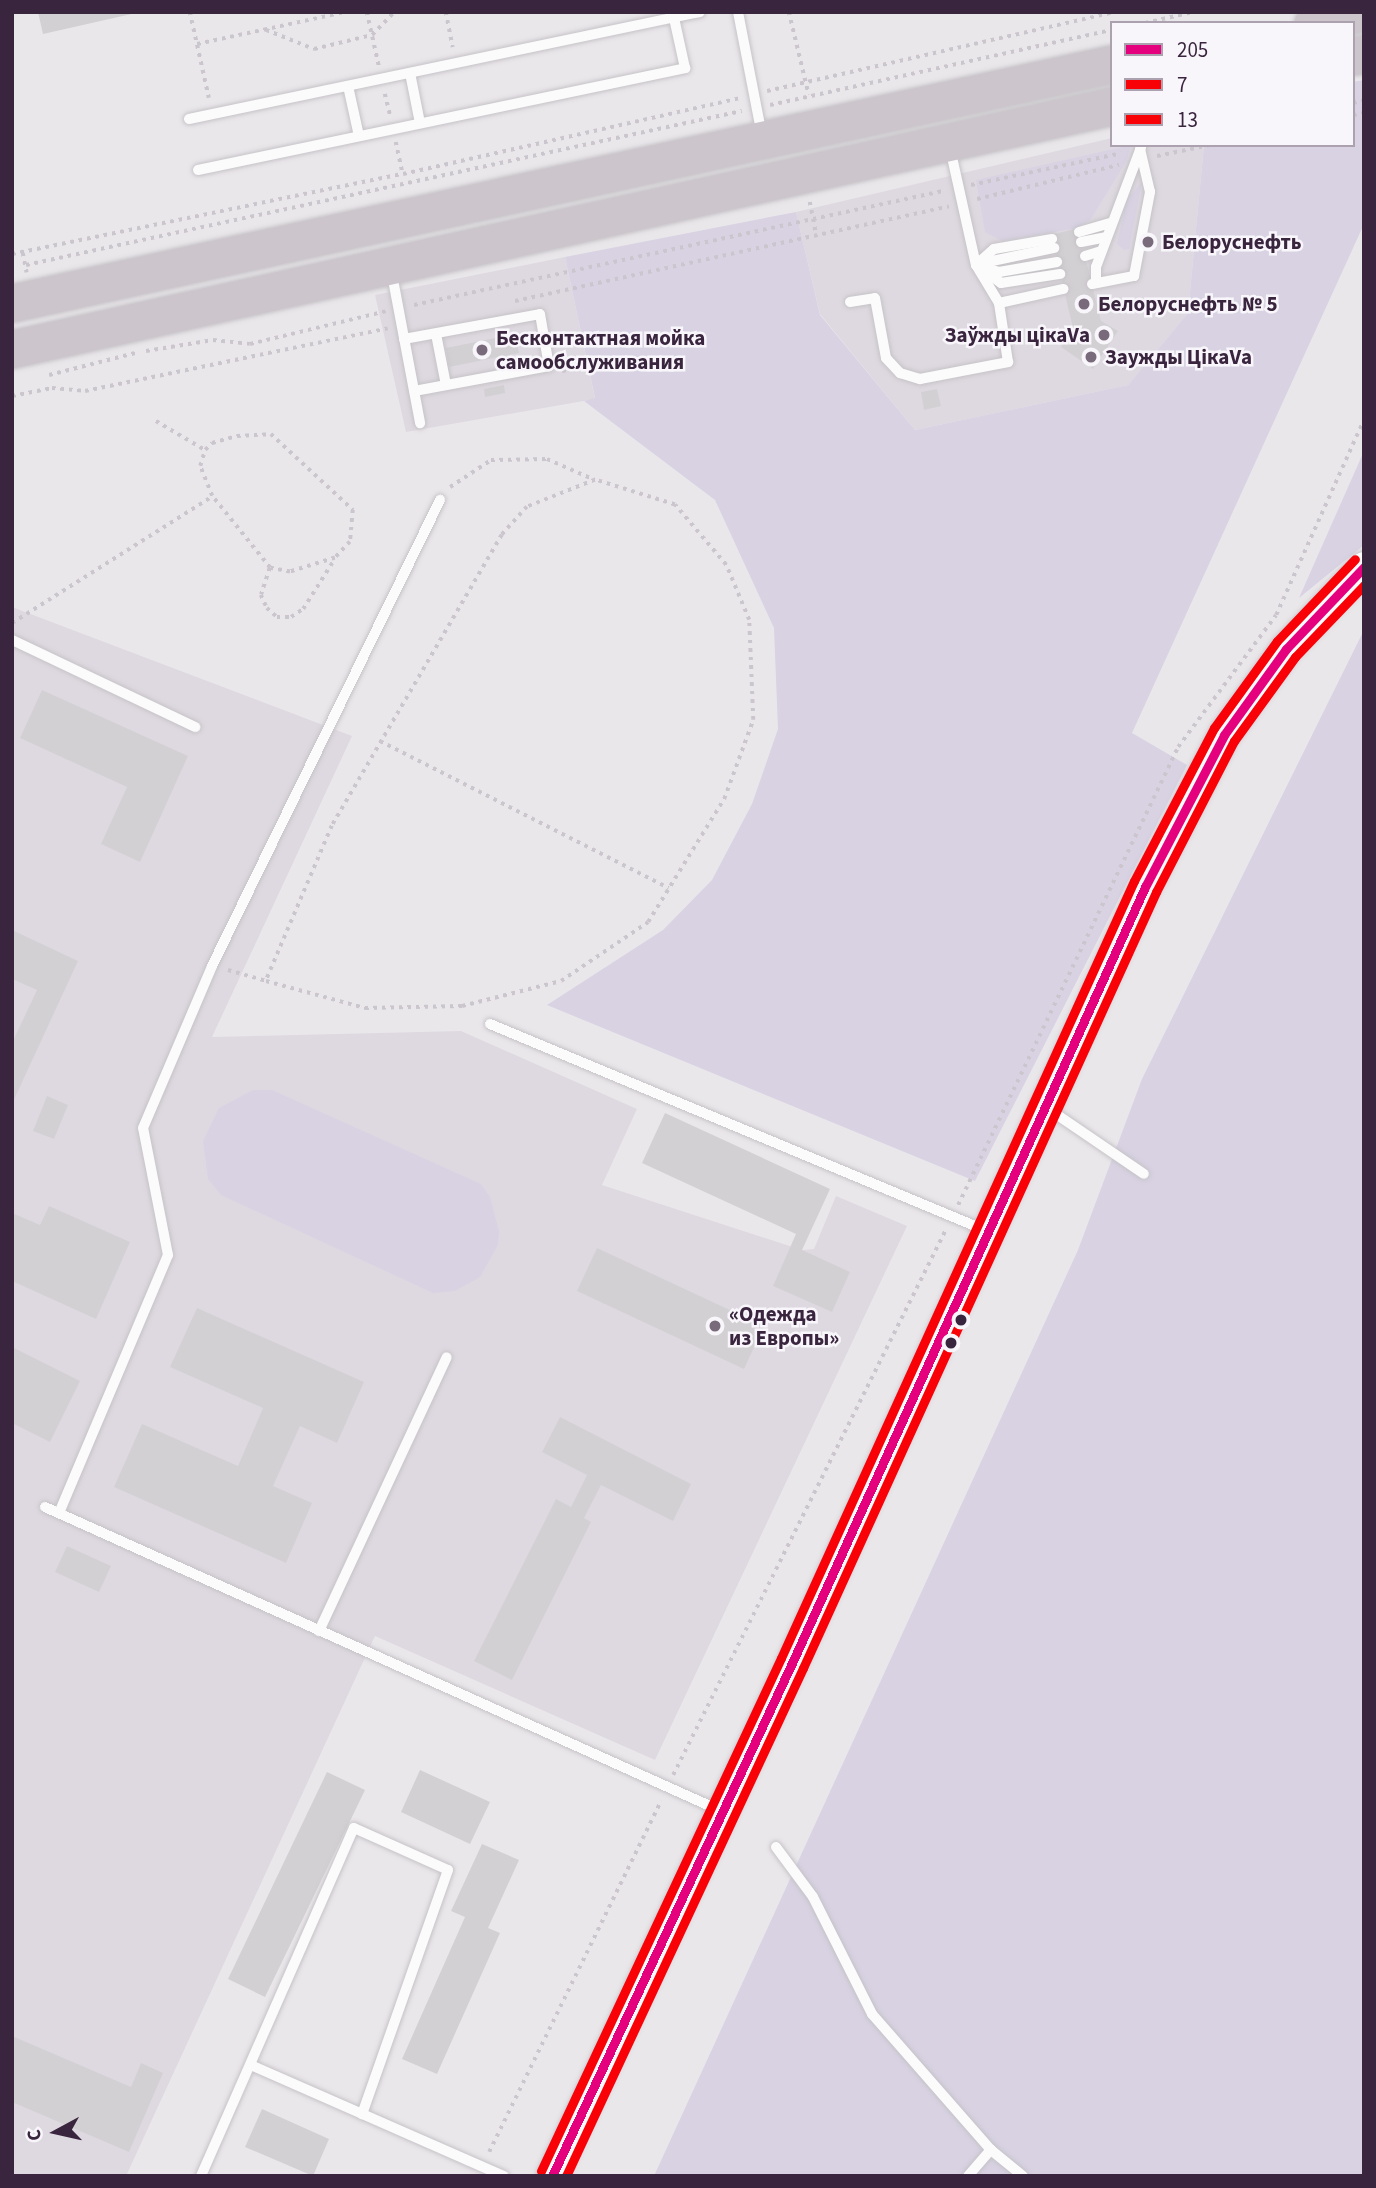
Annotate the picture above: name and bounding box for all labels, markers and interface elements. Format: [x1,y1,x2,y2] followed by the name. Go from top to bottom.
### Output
[1110,21,1355,147] legend
[1177,35,1208,65] text: 205
[1177,70,1187,100] text: 7
[1177,105,1198,135] text: 13
[1162,229,1302,255] place label: Белоруснефть
[1140,234,1156,250] marker: Белоруснефть
[1098,291,1277,317] place label: Белоруснефть № 5
[1076,296,1092,312] marker: Белоруснефть № 5
[945,322,1090,348] place label: Заўжды цікаVа
[496,325,705,375] place label: Бесконтактная мойка самообслуживания
[1096,327,1112,343] marker: Заўжды цікаVа
[474,342,490,358] marker: Бесконтактная мойка самообслуживания
[1105,344,1252,370] place label: Заужды ЦікаVа
[1083,349,1099,365] marker: Заужды ЦікаVа
[729,1301,839,1351] place label: «Одежда из Европы»
[954,1313,968,1327] unlabelled marker
[707,1318,723,1334] marker: «Одежда из Европы»
[944,1336,958,1350] unlabelled marker
[21,2097,91,2167] north arrow
[21,2128,49,2142] text: С

